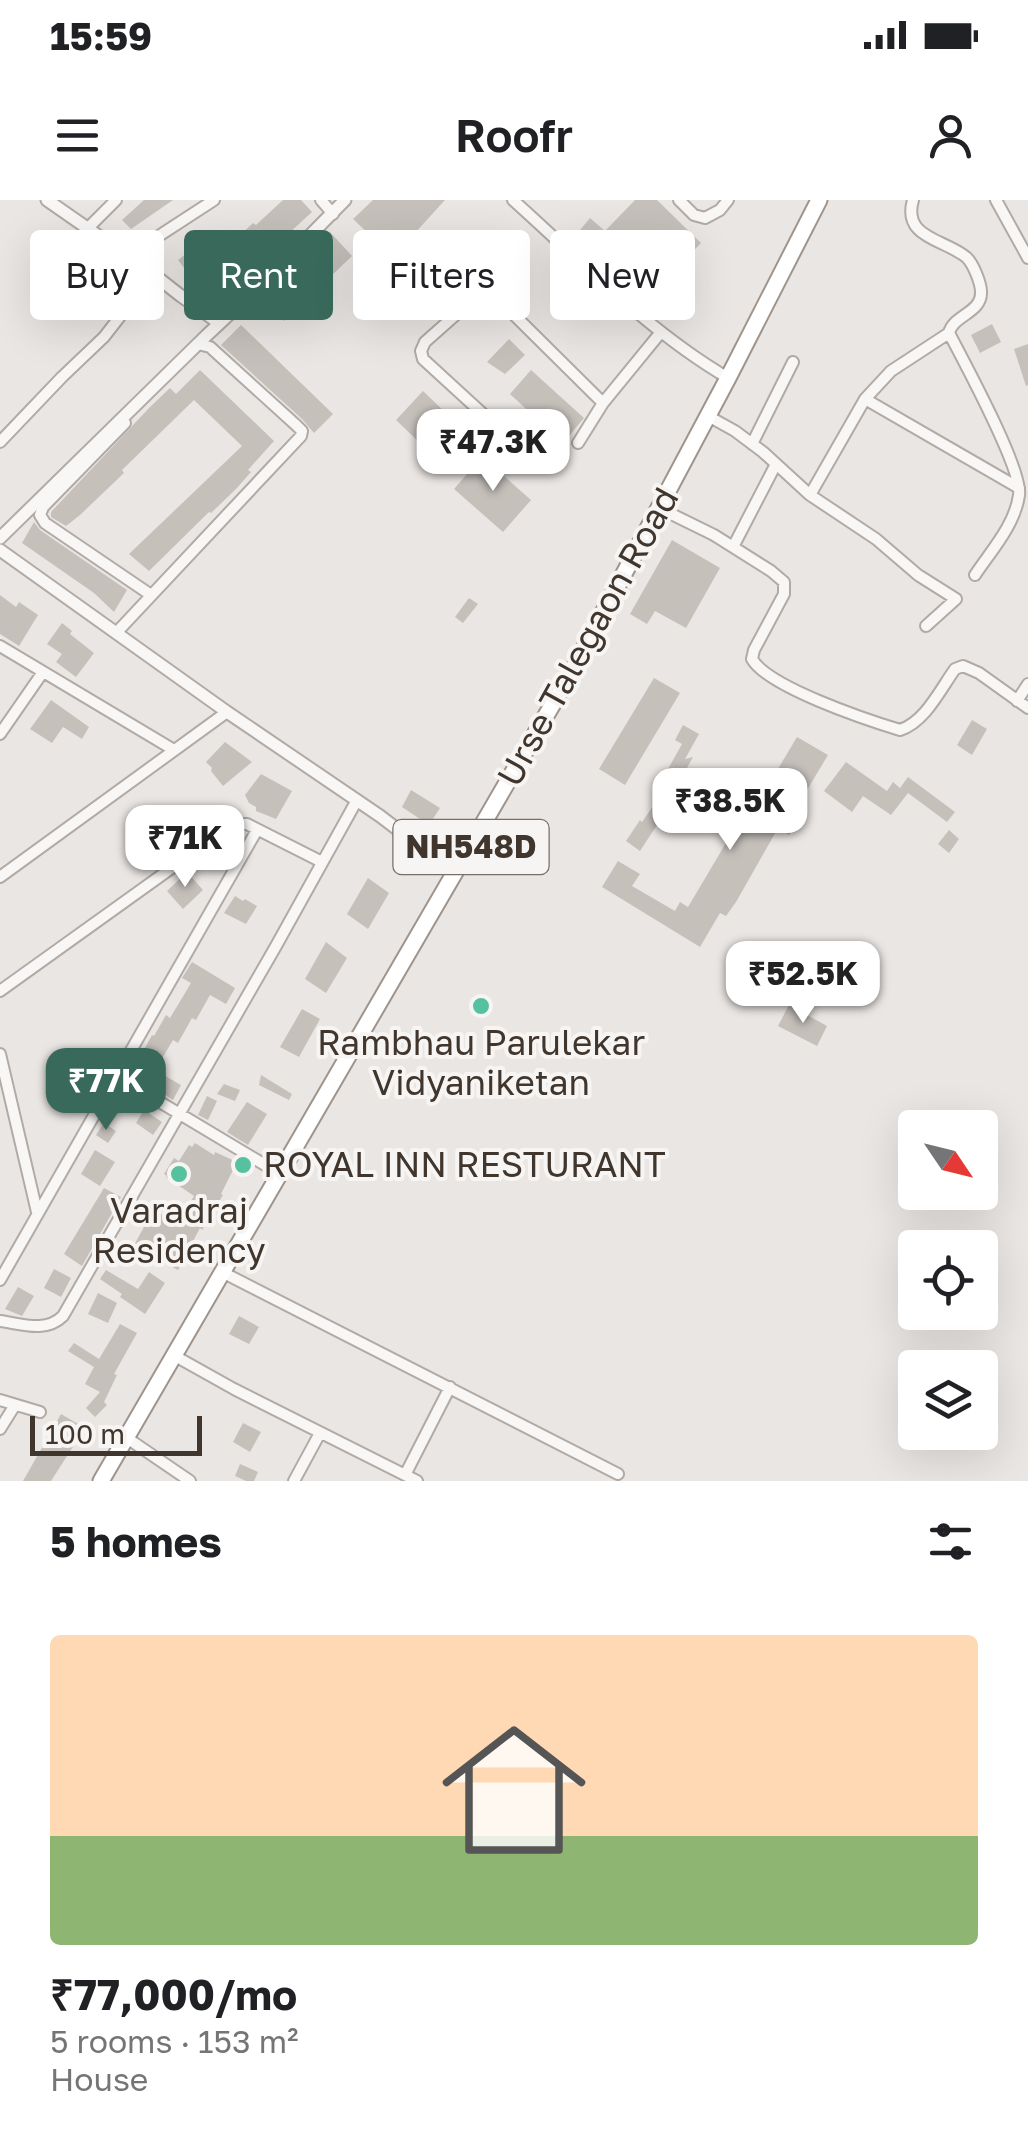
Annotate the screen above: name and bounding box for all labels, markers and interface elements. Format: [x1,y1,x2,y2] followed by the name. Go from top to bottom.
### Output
[50,13,152,58] text: 15:59
[50,108,105,163] icon: menu
[455,108,573,162] text: Roofr
[923,108,978,163] icon: person
[30,230,164,320] chip: Buy
[184,230,333,320] chip: Rent
[353,230,530,320] chip: Filters
[550,230,695,320] chip: New
[412,409,574,494] pin: ₹47.3K
[439,422,547,460] text: ₹47.3K
[488,480,687,793] street label: Urse Talegaon Road
[649,768,811,853] pin: ₹38.5K
[674,781,786,819] text: ₹38.5K
[126,805,244,890] pin: ₹71K
[147,818,223,856] text: ₹71K
[394,820,548,874] road number: NH548D
[722,941,884,1026] pin: ₹52.5K
[748,954,858,992] text: ₹52.5K
[470,995,492,1017] marker: Rambhau Parulekar Vidyaniketan
[317,1021,645,1103] place label: Rambhau Parulekar Vidyaniketan
[47,1048,165,1133] pin: ₹77K
[68,1061,144,1099] text: ₹77K
[898,1110,998,1210] north arrow
[898,1110,998,1450] map controls
[263,1143,666,1185] place label: ROYAL INN RESTURANT
[232,1154,254,1176] marker: ROYAL INN RESTURANT
[168,1163,190,1185] marker: Varadraj Residency
[92,1189,266,1271] place label: Varadraj Residency
[898,1230,998,1330] button: locate
[898,1350,998,1450] button: layers
[30,1411,202,1456] scale bar
[45,1417,125,1450] text: 100 m
[923,1514,978,1569] icon: filters
[50,1516,222,1566] text: 5 homes
[424,1700,604,1880] icon: home
[50,1969,297,2019] text: ₹77,000/mo
[50,2022,299,2060] text: 5 rooms · 153 m²
[50,2060,148,2098] text: House

